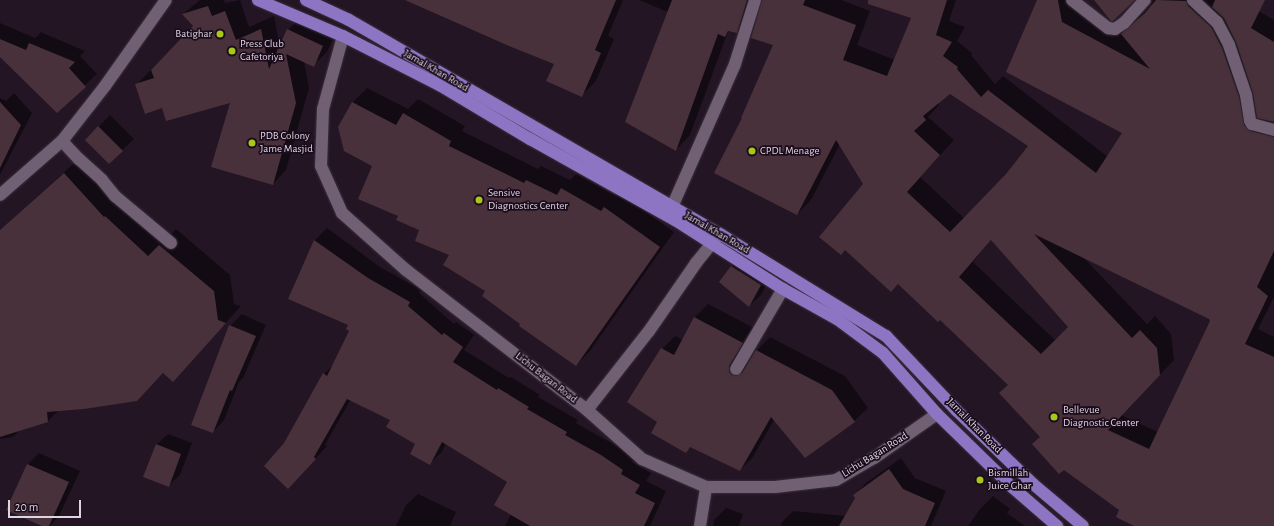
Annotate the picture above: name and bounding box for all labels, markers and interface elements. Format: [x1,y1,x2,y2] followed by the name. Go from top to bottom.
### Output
[175,27,212,41] place label: Batighar
[215,29,225,39] marker: Batighar
[240,38,284,64] place label: Press Club Cafetoriya
[227,46,237,56] marker: Press Club Cafetoriya
[401,47,471,95] street label: Jamal Khan Road
[260,130,313,156] place label: PDB Colony Jame Masjid
[247,138,257,148] marker: PDB Colony Jame Masjid
[760,144,820,158] place label: CPDL Menage
[747,146,757,156] marker: CPDL Menage
[488,187,568,213] place label: Sensive Diagnostics Center
[473,194,485,206] marker: Sensive Diagnostics Center
[682,209,752,257] street label: Jamal Khan Road
[512,350,580,406] street label: Lichu Bagan Road
[944,396,1004,456] street label: Jamal Khan Road
[1063,404,1139,430] place label: Bellevue Diagnostic Center
[1048,411,1060,423] marker: Bellevue Diagnostic Center
[840,429,910,481] street label: Lichu Bagan Road
[988,467,1031,493] place label: Bismillah Juice Ghar
[975,475,985,485] marker: Bismillah Juice Ghar
[10,492,83,518] scale bar
[15,501,38,513] text: 20 m

